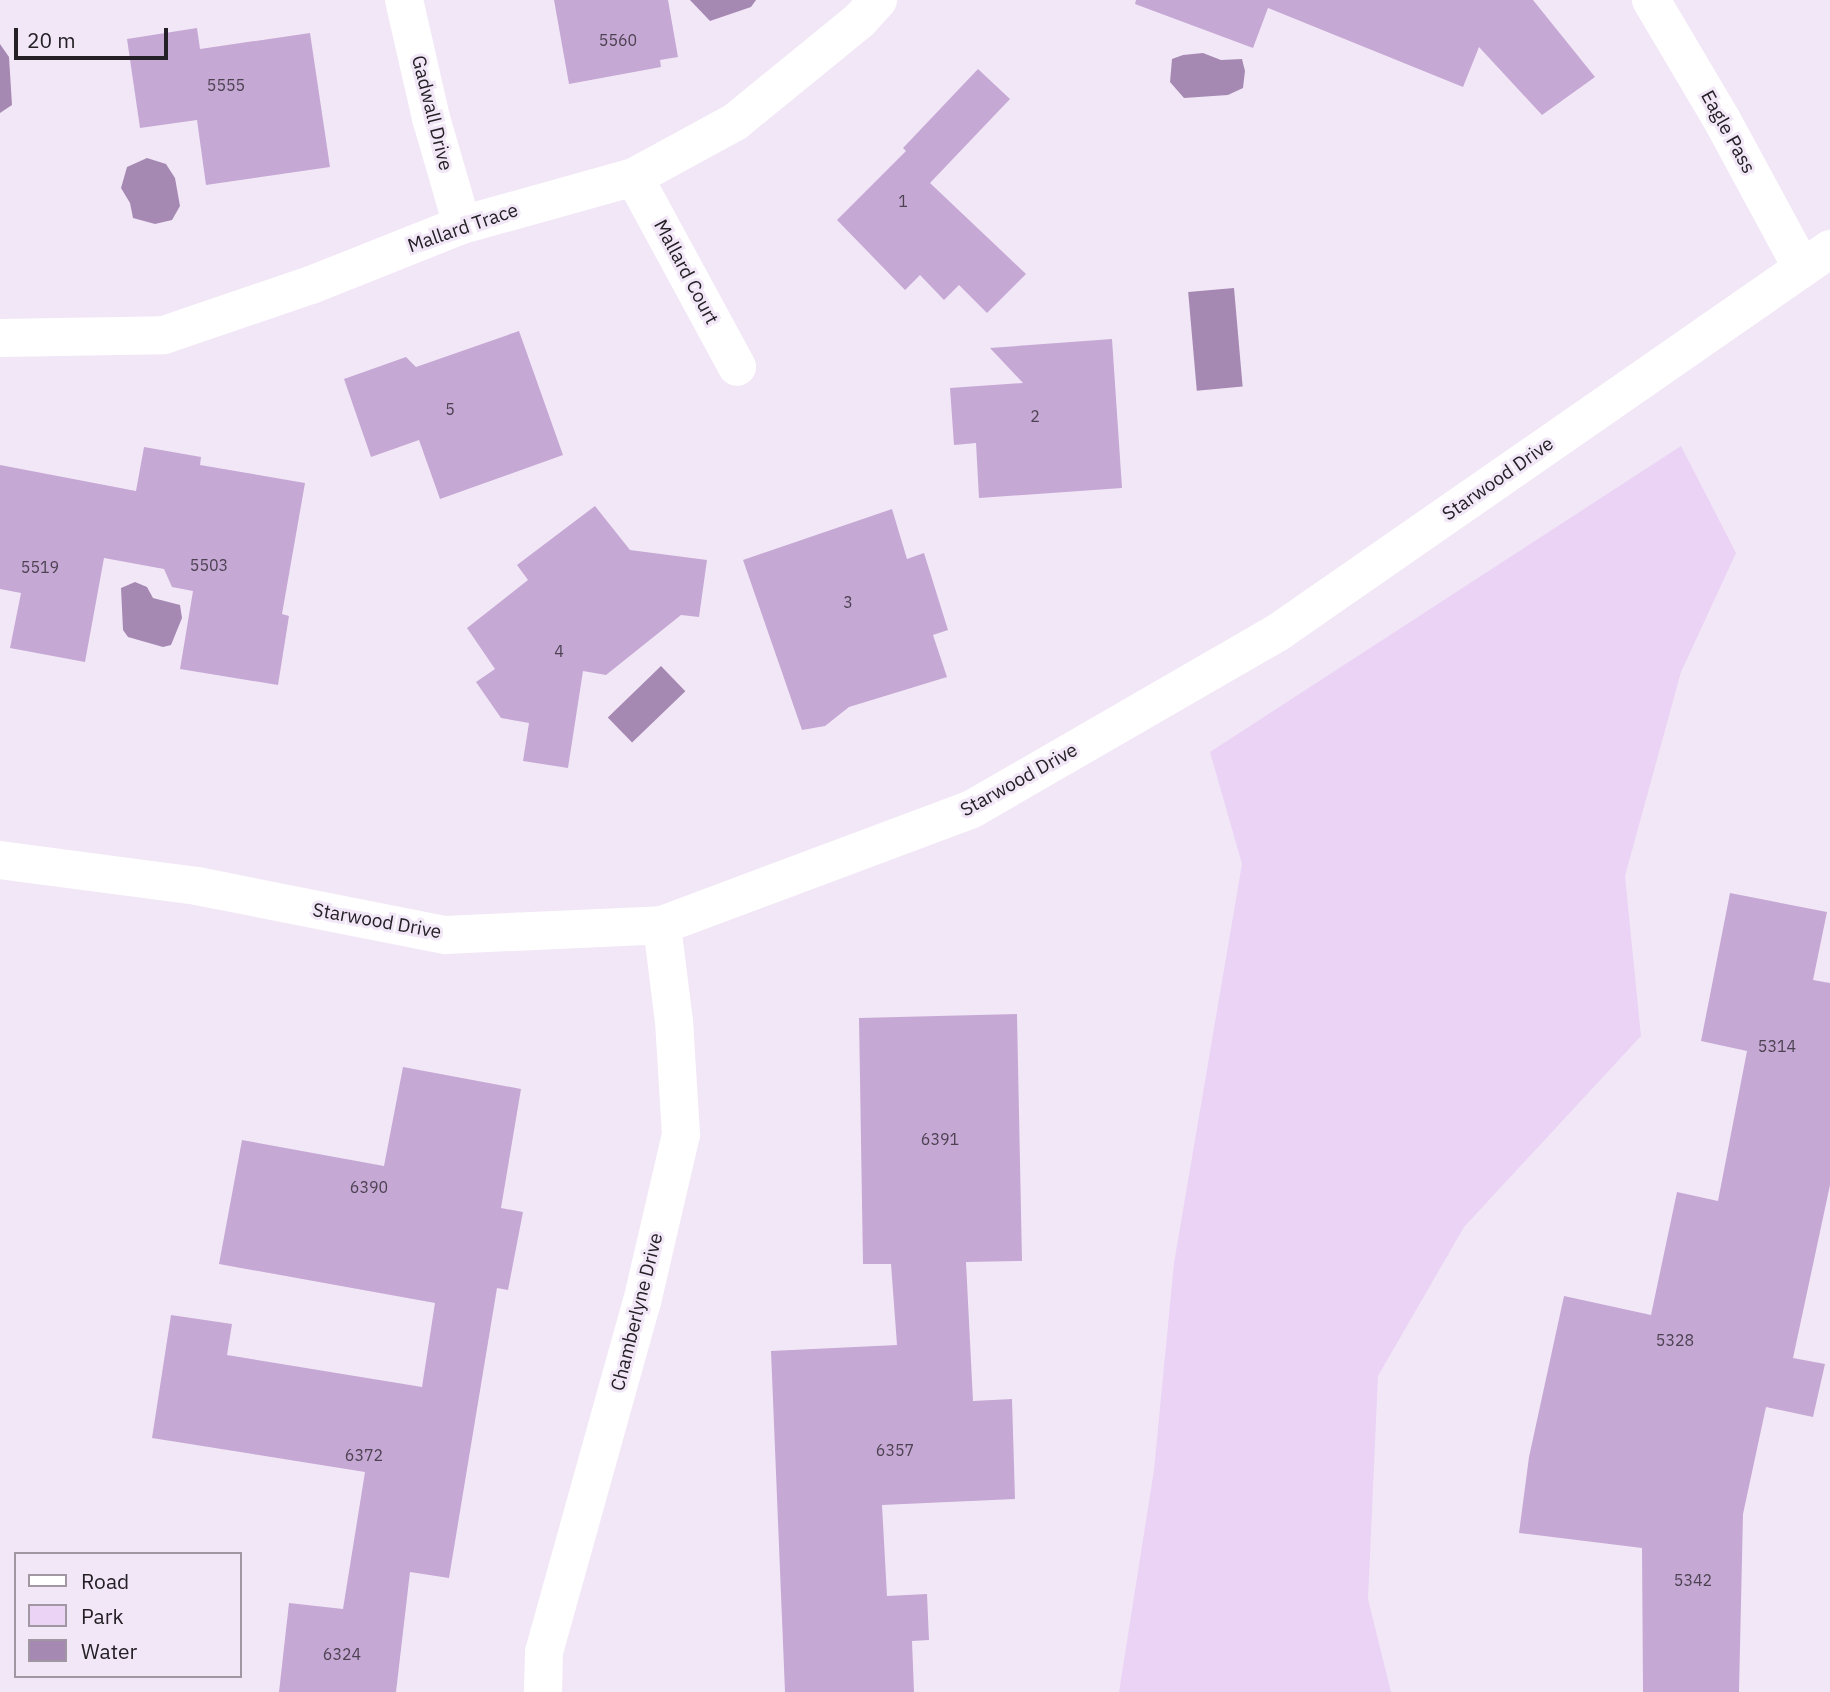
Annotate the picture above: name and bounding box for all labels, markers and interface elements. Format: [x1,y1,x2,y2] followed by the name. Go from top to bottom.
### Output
[18,14,172,58] scale bar
[27,26,76,54] text: 20 m
[599,30,637,50] house number: 5560
[407,53,457,173] street label: Gadwall Drive
[207,75,245,95] house number: 5555
[1696,87,1760,177] street label: Eagle Pass
[898,191,908,211] house number: 1
[405,198,521,258] street label: Mallard Trace
[649,216,723,328] street label: Mallard Court
[445,399,455,419] house number: 5
[1030,406,1040,426] house number: 2
[1438,432,1558,526] street label: Starwood Drive
[190,555,228,575] house number: 5503
[21,557,59,577] house number: 5519
[843,592,853,612] house number: 3
[554,641,564,661] house number: 4
[956,738,1082,822] street label: Starwood Drive
[311,898,443,944] street label: Starwood Drive
[1758,1036,1796,1056] house number: 5314
[921,1129,959,1149] house number: 6391
[350,1177,388,1197] house number: 6390
[606,1231,668,1393] street label: Chamberlyne Drive
[1656,1330,1694,1350] house number: 5328
[876,1440,914,1460] house number: 6357
[345,1445,383,1465] house number: 6372
[14,1552,242,1678] legend
[81,1567,129,1595] text: Road
[1674,1570,1712,1590] house number: 5342
[81,1602,124,1630] text: Park
[81,1637,137,1665] text: Water
[323,1644,361,1664] house number: 6324

